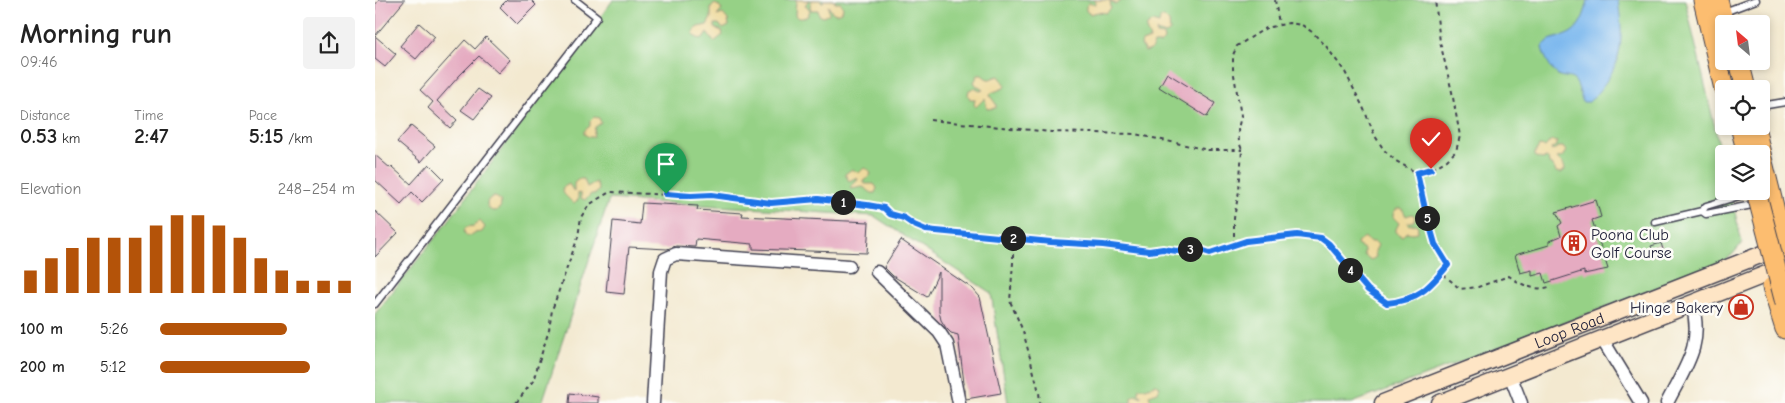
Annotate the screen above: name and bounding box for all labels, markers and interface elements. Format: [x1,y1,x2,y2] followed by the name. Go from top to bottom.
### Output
[1715,15,1770,70] north arrow
[1715,15,1770,200] map controls
[303,17,355,69] button: share
[20,18,172,50] text: Morning run
[20,53,58,71] text: 09:46
[1715,80,1770,135] button: locate
[20,107,70,124] text: Distance
[134,107,163,124] text: Time
[249,107,277,124] text: Pace
[1410,118,1452,169] pin
[20,124,57,148] text: 0.53
[134,124,168,148] text: 2:47
[249,124,284,148] text: 5:15
[1417,125,1445,153] icon: check
[57,130,80,147] text: km
[284,130,313,147] text: /km
[645,143,687,194] pin
[1715,145,1770,200] button: layers
[652,150,680,178] icon: arrive
[20,180,81,198] text: Elevation
[278,180,355,198] text: 248–254 m
[831,190,855,214] pin: 1
[841,194,846,211] text: 1
[1415,206,1439,230] pin: 5
[1424,210,1431,227] text: 5
[1001,226,1025,250] pin: 2
[1591,226,1672,262] place label: Poona Club Golf Course
[1010,230,1017,247] text: 2
[1561,230,1587,256] building icon: Poona Club Golf Course
[1177,236,1203,262] pin: 3
[1187,241,1194,258] text: 3
[1337,258,1363,282] pin: 4
[1347,262,1354,279] text: 4
[1728,294,1754,320] shop icon: Hinge Bakery
[1630,299,1724,317] place label: Hinge Bakery
[1532,309,1607,353] street label: Loop Road
[20,320,63,338] text: 100 m
[100,320,129,338] text: 5:26
[20,358,65,376] text: 200 m
[100,358,126,376] text: 5:12

